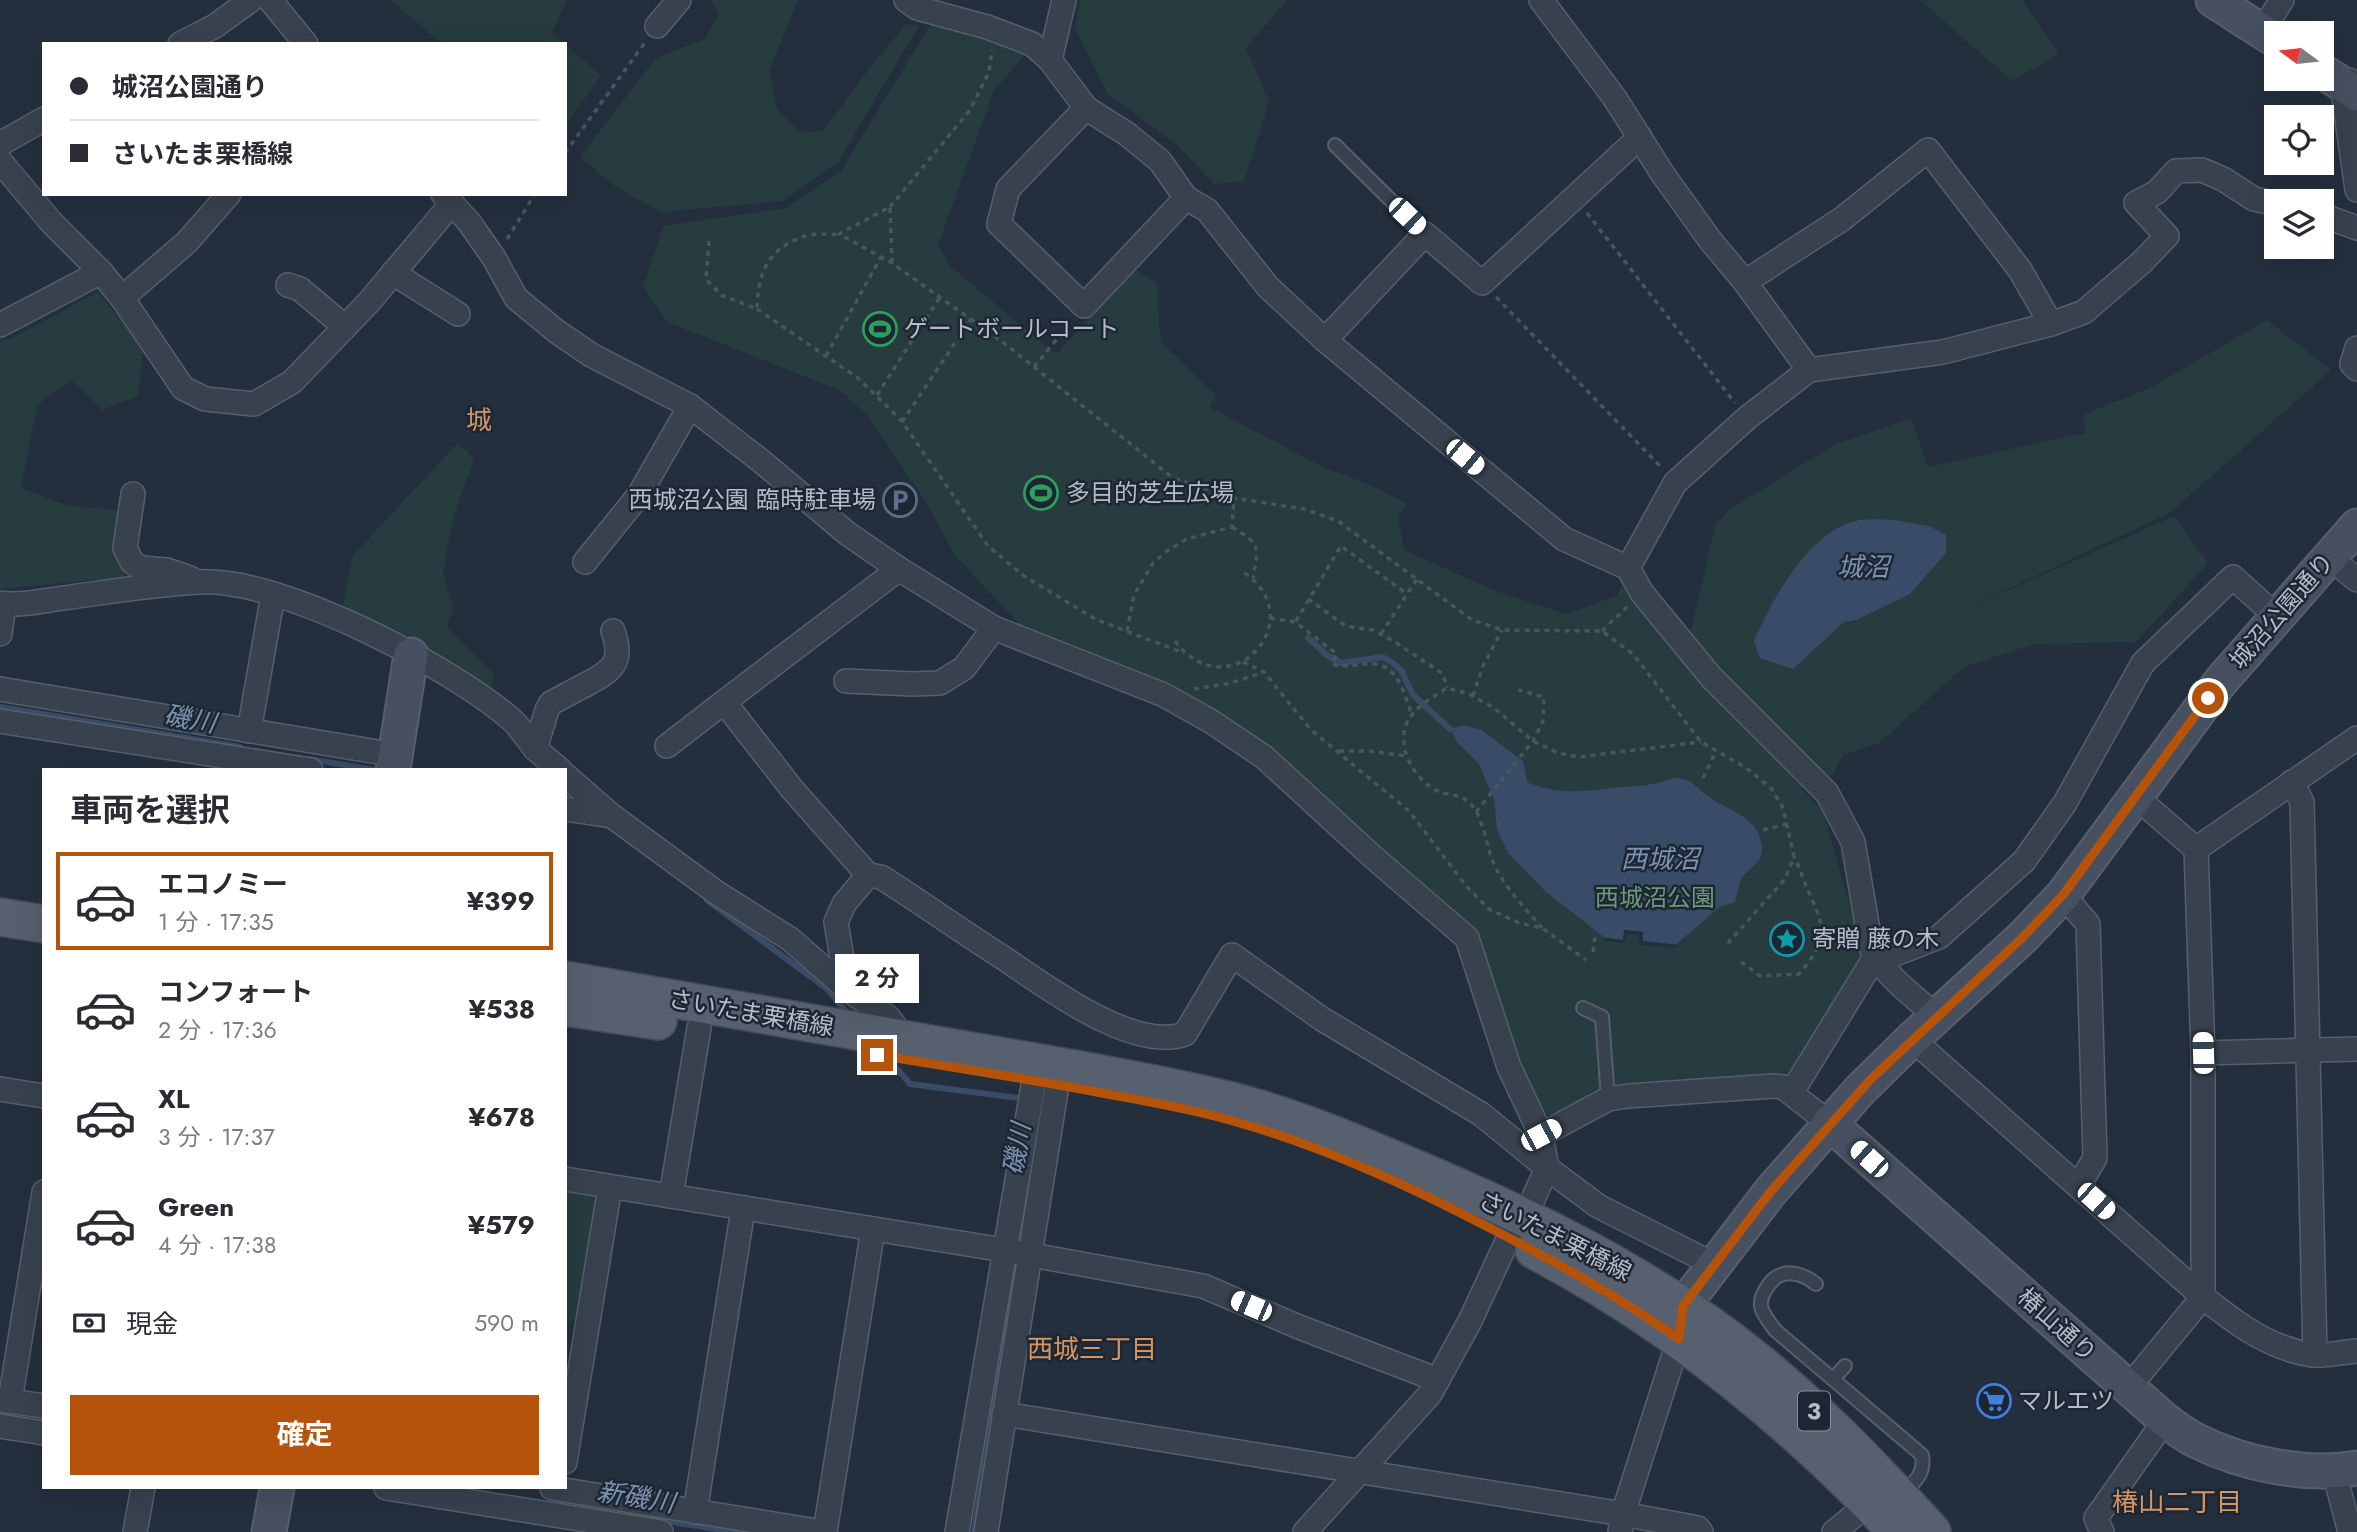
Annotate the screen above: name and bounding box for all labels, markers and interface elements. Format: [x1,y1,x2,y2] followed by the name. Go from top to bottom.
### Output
[2264,21,2334,91] north arrow
[2264,21,2334,259] map controls
[112,68,268,106] text: 城沼公園通り
[2264,105,2334,175] button: locate
[112,135,293,173] text: さいたま栗橋線
[2264,189,2334,259] button: layers
[1385,194,1430,238] car
[861,310,899,348] sports icon: ゲートボールコート
[904,311,1120,346] place label: ゲートボールコート
[466,401,492,439] district label: 城
[1443,435,1488,479] car
[1022,474,1060,512] sports icon: 多目的芝生広場
[1066,475,1234,510] place label: 多目的芝生広場
[881,481,919,519] parking icon: 西城沼公園 臨時駐車場
[629,482,876,517] place label: 西城沼公園 臨時駐車場
[2221,545,2342,676] street label: 城沼公園通り
[1837,548,1893,586] water label: 城沼
[2192,682,2224,714] route start
[161,696,222,743] water label: 磯川
[70,787,230,833] text: 車両を選択
[1621,840,1703,878] water label: 西城沼
[158,865,288,903] text: エコノミー
[74,870,137,933] icon: car
[1595,880,1715,915] park label: 西城沼公園
[467,882,535,920] text: ¥399
[158,905,274,939] text: 1 分 · 17:35
[1768,920,1806,958] place icon: 寄贈 藤の木
[1812,921,1939,956] place label: 寄贈 藤の木
[835,954,919,1002] callout: 2 分
[855,961,900,995] text: 2 分
[158,973,313,1011] text: コンフォート
[74,978,137,1041] icon: car
[666,981,836,1044] street label: さいたま栗橋線
[468,990,535,1028] text: ¥538
[158,1013,277,1047] text: 2 分 · 17:36
[2192,1032,2215,1074] car
[861,1039,893,1071] route end
[158,1080,190,1118] text: XL
[74,1086,137,1149] icon: car
[468,1098,535,1136] text: ¥678
[1518,1116,1565,1154] car
[994,1117,1040,1178] water label: 磯川
[158,1120,275,1154] text: 3 分 · 17:37
[1847,1137,1892,1181] car
[2074,1179,2119,1223] car
[1473,1182,1638,1289] street label: さいたま栗橋線
[158,1188,234,1226] text: Green
[74,1194,137,1257] icon: car
[468,1206,535,1244] text: ¥579
[158,1228,276,1262] text: 4 分 · 17:38
[2010,1280,2105,1370] street label: 椿山通り
[1228,1288,1275,1324] car
[70,1304,108,1342] icon: cash
[126,1305,178,1343] text: 現金
[474,1306,539,1340] text: 590 m
[1027,1330,1157,1368] district label: 西城三丁目
[1975,1382,2013,1420] supermarket icon: マルエツ
[2018,1383,2114,1418] place label: マルエツ
[1798,1392,1830,1430] road number: 3
[70,1395,539,1475] button: 確定
[595,1472,680,1522] water label: 新磯川
[2112,1483,2242,1521] district label: 椿山二丁目

